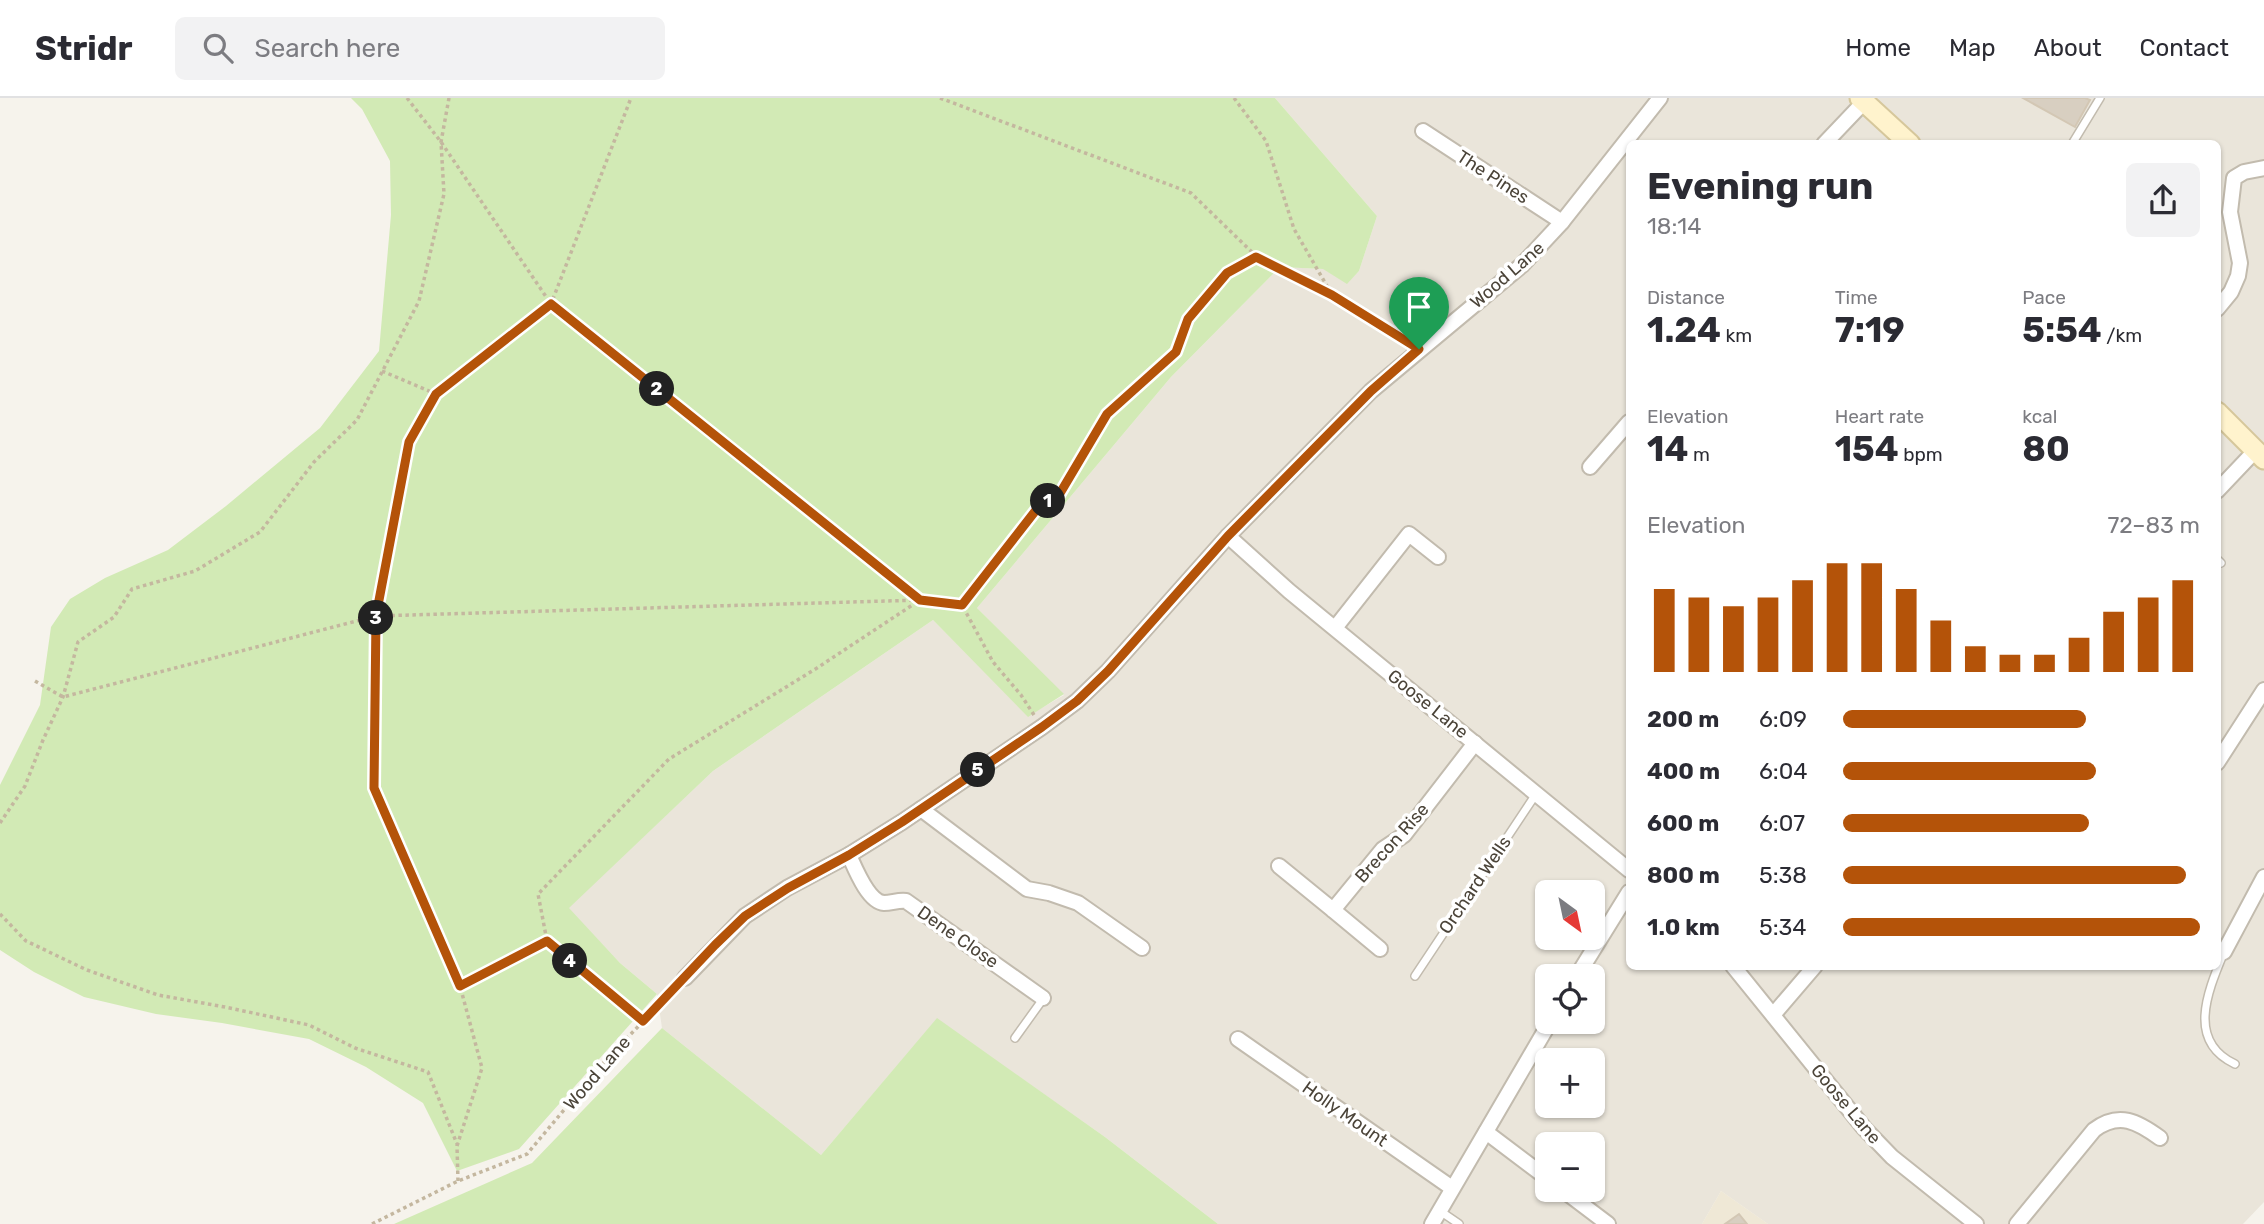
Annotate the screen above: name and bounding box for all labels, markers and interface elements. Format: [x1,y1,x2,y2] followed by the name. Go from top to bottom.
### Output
[175,17,665,80] search box
[35,29,133,68] text: Stridr
[199,29,237,67] icon: search
[255,33,400,64] text: Search here
[1845,34,1911,62] text: Home
[1949,34,1996,62] text: Map
[2034,34,2102,62] text: About
[2140,34,2229,62] text: Contact
[1453,146,1533,208] street label: The Pines
[1647,163,1873,209] text: Evening run
[2126,163,2200,237] button: share
[1647,212,1702,240] text: 18:14
[1465,237,1549,313] street label: Wood Lane
[1389,277,1449,349] pin
[1647,286,1725,309] text: Distance
[1835,286,1878,309] text: Time
[2022,286,2066,309] text: Pace
[1400,288,1438,326] icon: arrive
[1647,309,1721,351] text: 1.24
[1835,309,1905,351] text: 7:19
[2022,309,2102,351] text: 5:54
[1721,324,1752,347] text: km
[2102,324,2142,347] text: /km
[640,372,674,406] pin: 2
[650,377,663,400] text: 2
[1647,405,1728,428] text: Elevation
[1835,405,1924,428] text: Heart rate
[2022,405,2057,428] text: kcal
[1647,428,1688,470] text: 14
[1835,428,1899,470] text: 154
[2022,428,2070,470] text: 80
[1688,443,1710,466] text: m
[1899,443,1943,466] text: bpm
[1030,484,1066,518] pin: 1
[1043,489,1052,512] text: 1
[1647,511,1746,539] text: Elevation
[2108,511,2200,539] text: 72–83 m
[358,601,394,636] pin: 3
[369,606,382,629] text: 3
[1383,665,1473,743] street label: Goose Lane
[1647,705,1719,733] text: 200 m
[1759,705,1807,733] text: 6:09
[960,752,996,788] pin: 5
[1647,757,1720,785] text: 400 m
[1759,757,1808,785] text: 6:04
[971,758,984,781] text: 5
[1350,799,1434,887] street label: Brecon Rise
[1647,809,1719,837] text: 600 m
[1759,809,1805,837] text: 6:07
[1434,832,1516,938] street label: Orchard Wells
[1647,861,1720,889] text: 800 m
[1759,861,1807,889] text: 5:38
[1535,880,1605,950] north arrow
[1535,880,1605,1202] map controls
[913,901,1003,973] street label: Dene Close
[1647,913,1720,941] text: 1.0 km
[1759,913,1807,941] text: 5:34
[552,944,588,978] pin: 4
[563,949,576,972] text: 4
[1535,964,1605,1034] button: locate
[559,1031,635,1115] street label: Wood Lane
[1535,1048,1605,1118] button: +
[1806,1060,1886,1148] street label: Goose Lane
[1298,1077,1392,1151] street label: Holly Mount
[1535,1132,1605,1202] button: −

